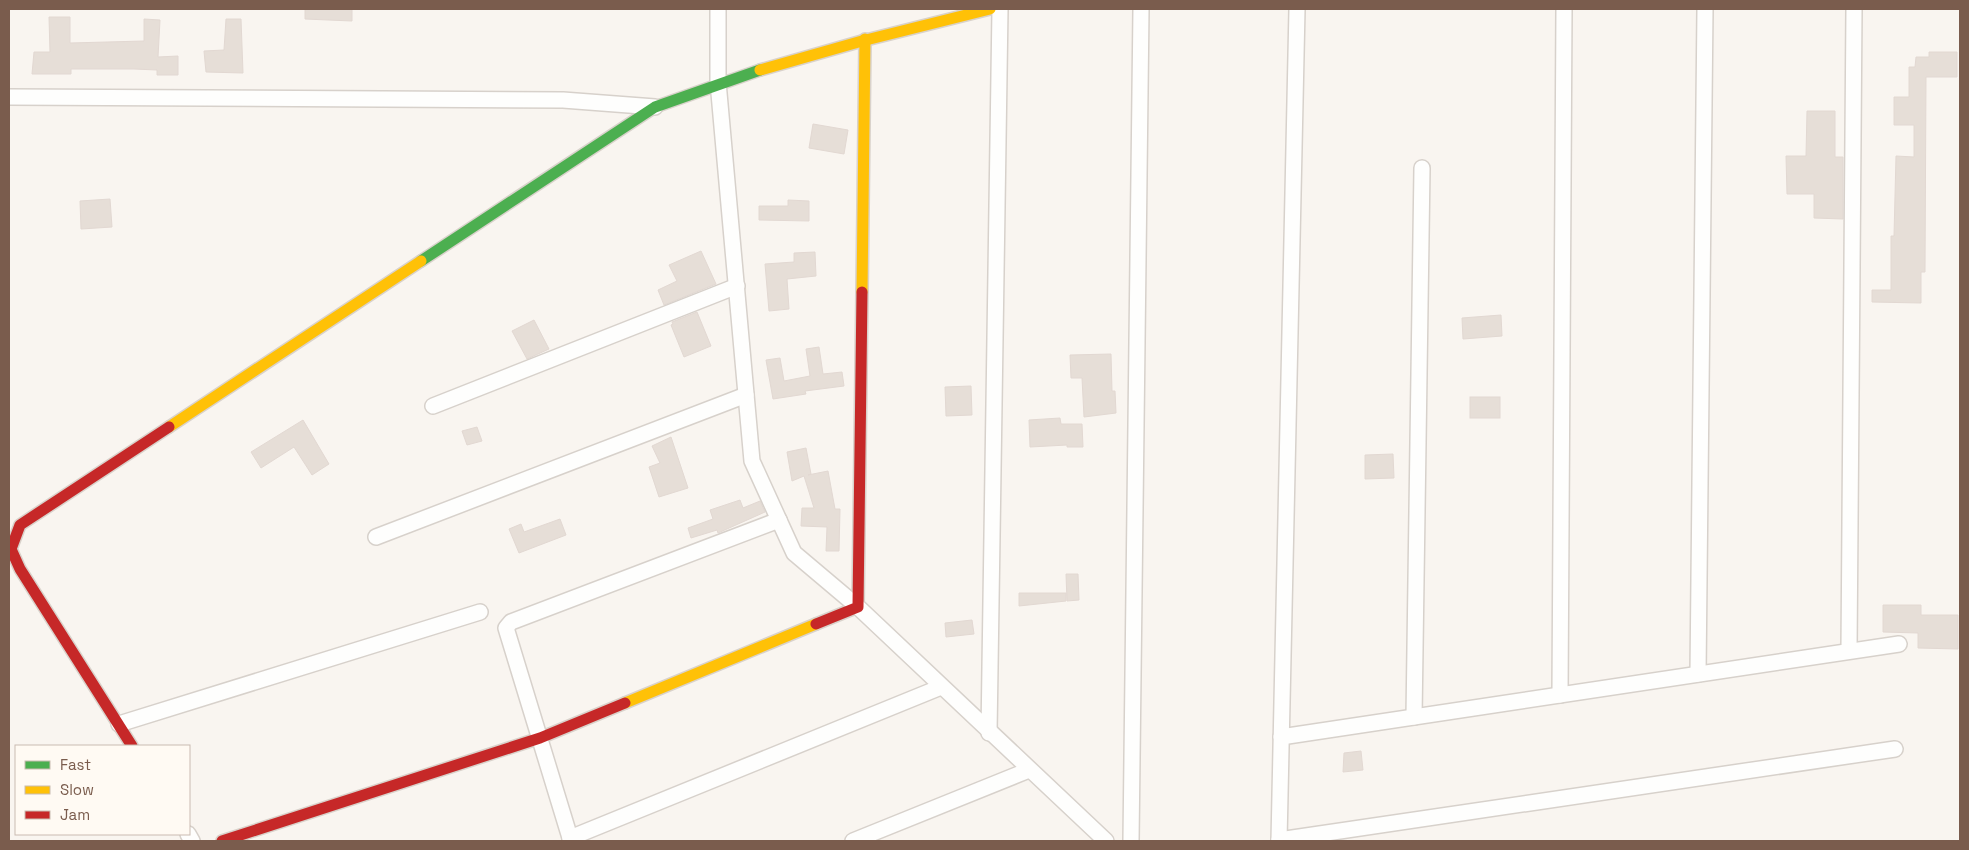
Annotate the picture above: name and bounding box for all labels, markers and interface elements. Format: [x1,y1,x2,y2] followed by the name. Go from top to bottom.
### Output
[15,745,190,835] legend
[60,755,91,774] text: Fast
[60,780,94,799] text: Slow
[60,805,90,824] text: Jam

